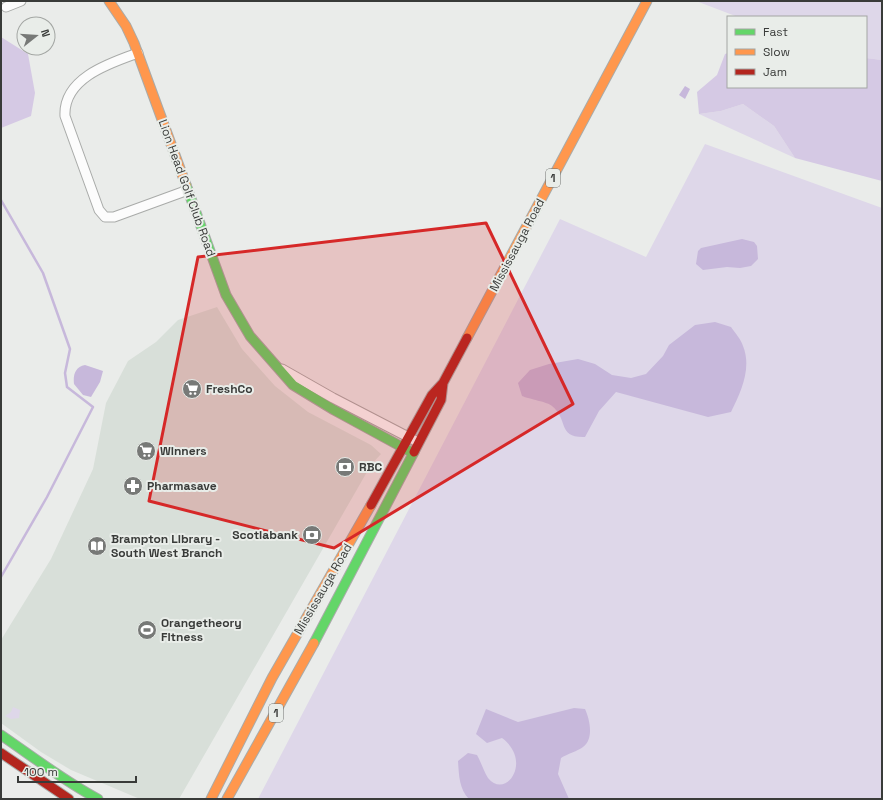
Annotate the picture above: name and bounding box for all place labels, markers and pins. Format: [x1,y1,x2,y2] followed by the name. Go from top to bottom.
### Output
[181,378,203,400] supermarket icon: FreshCo
[206,381,253,397] place label: FreshCo
[135,440,157,462] supermarket icon: Winners
[160,443,207,459] place label: Winners
[334,456,356,478] bank icon: RBC
[359,459,383,475] place label: RBC
[122,475,144,497] pharmacy icon: Pharmasave
[147,478,217,494] place label: Pharmasave
[301,524,323,546] bank icon: Scotiabank
[232,527,298,543] place label: Scotiabank
[111,531,223,561] place label: Brampton Library - South West Branch
[86,535,108,557] library icon: Brampton Library - South West Branch
[161,615,242,645] place label: Orangetheory Fitness
[136,619,158,641] sports icon: Orangetheory Fitness

